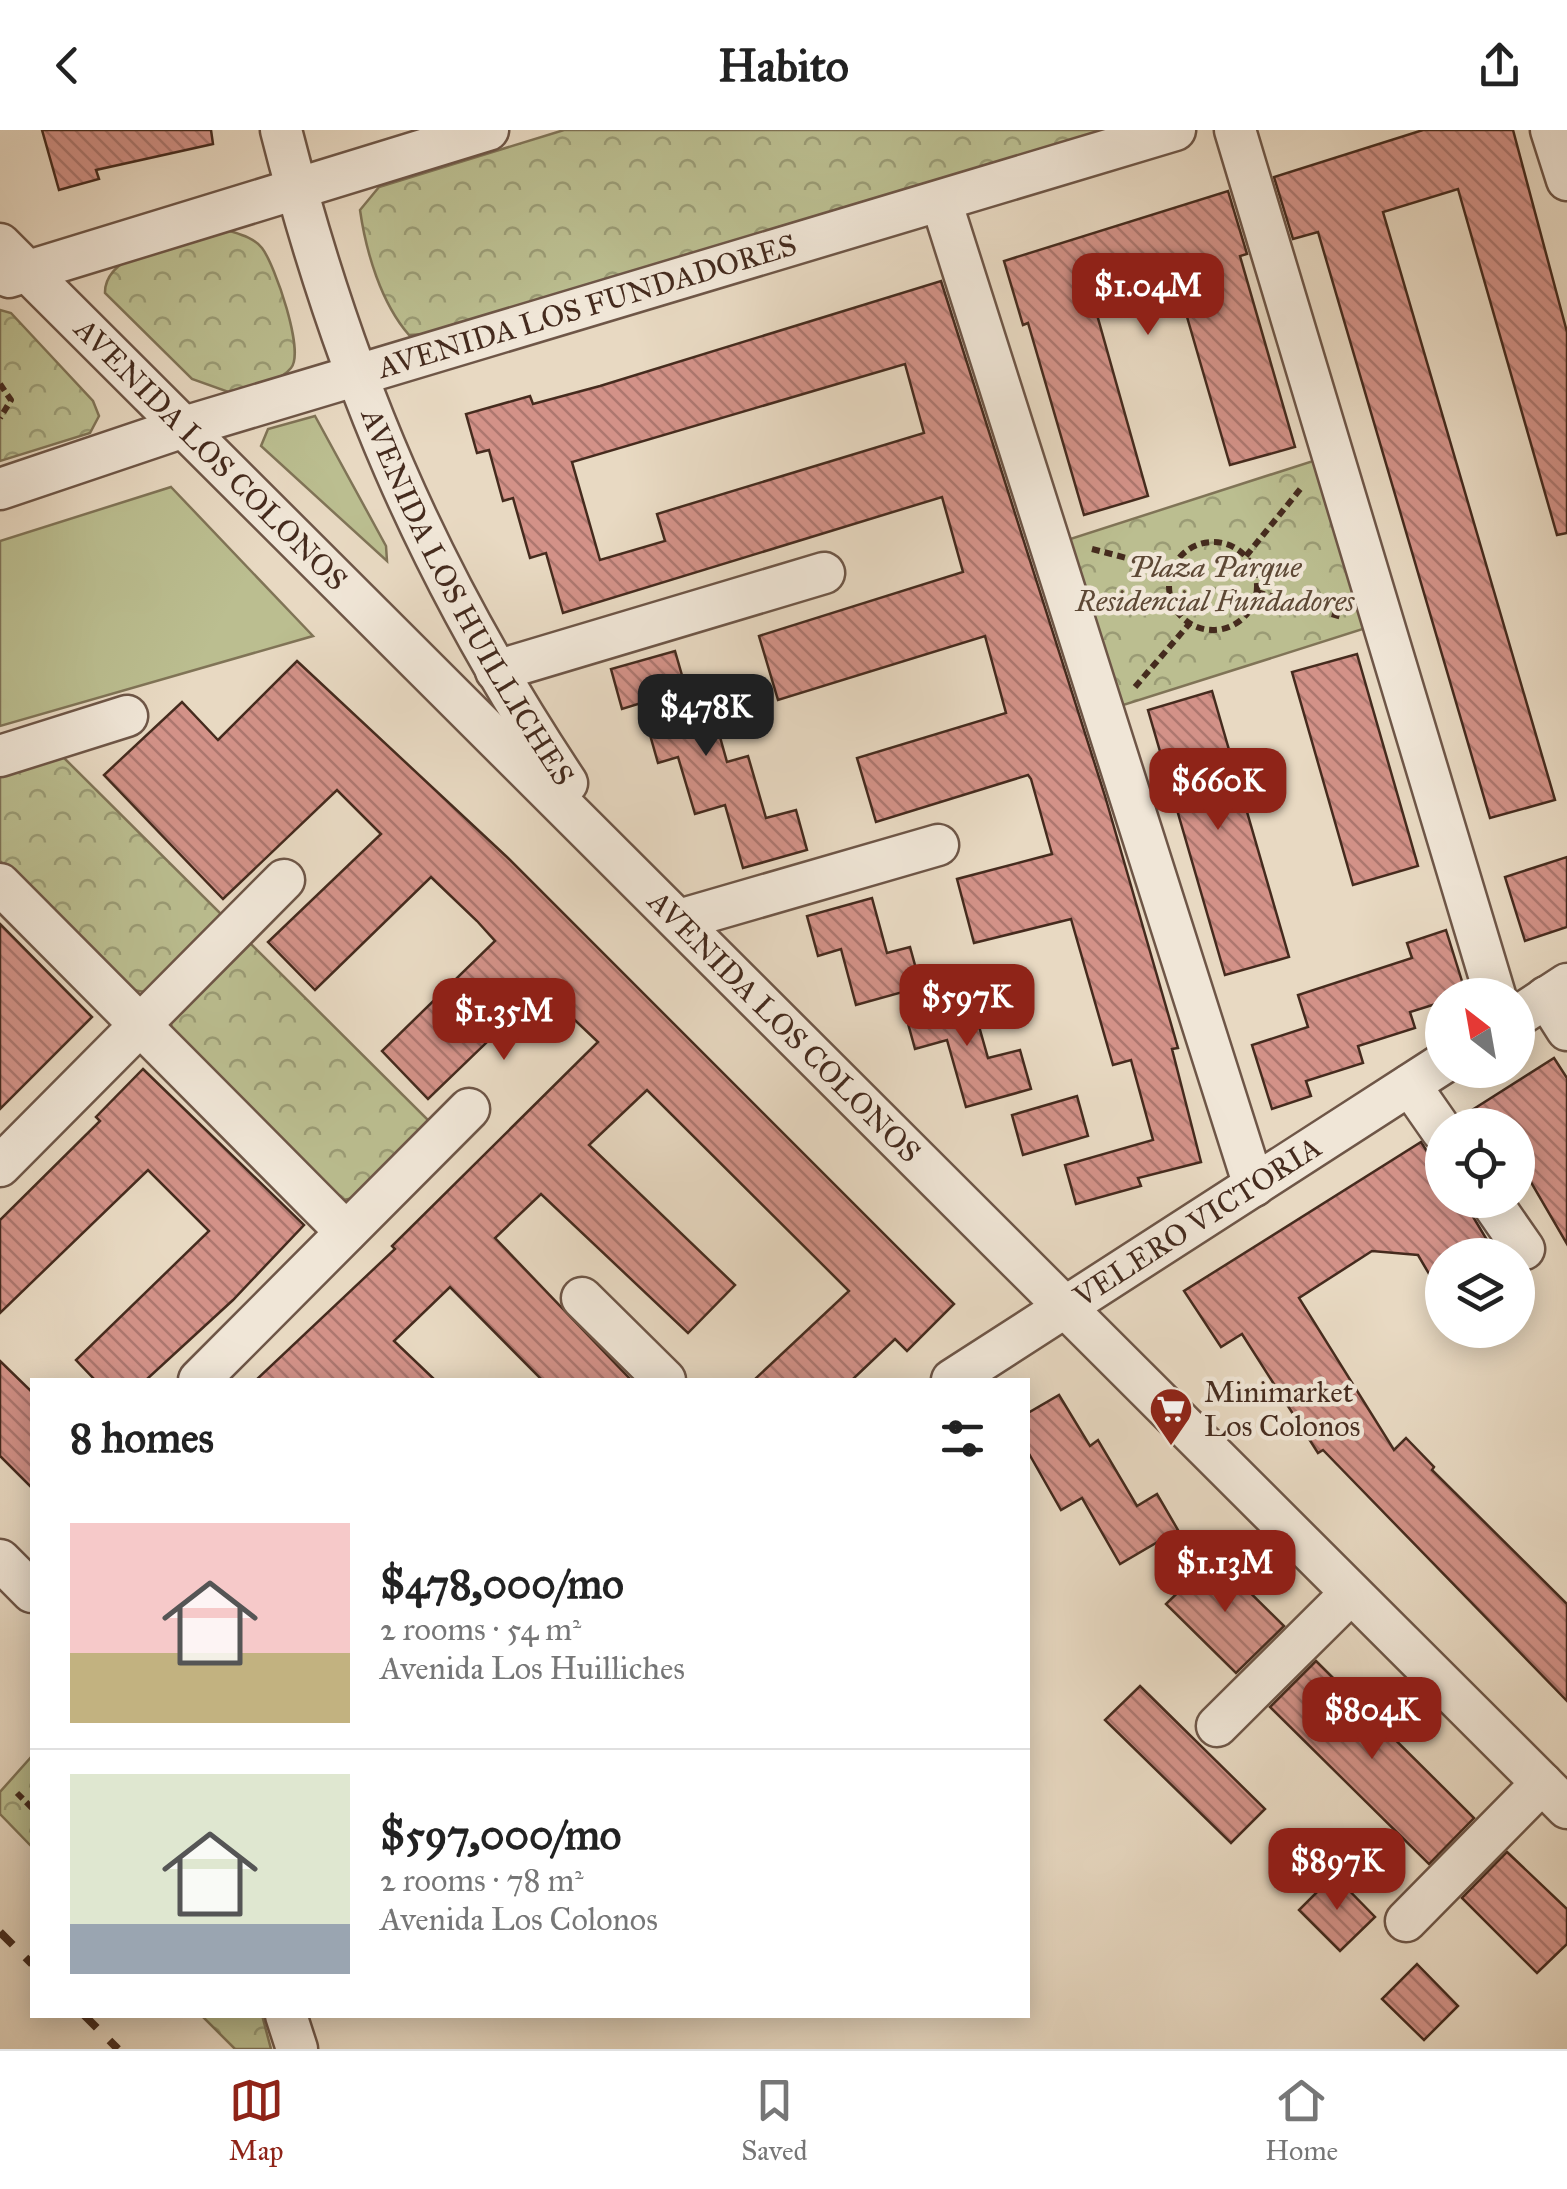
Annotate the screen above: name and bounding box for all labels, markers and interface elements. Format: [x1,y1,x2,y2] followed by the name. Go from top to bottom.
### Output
[40,38,95,93] icon: back
[718,38,849,93] text: Habito
[1472,38,1527,93] icon: share
[371,226,801,387] street label: AVENIDA LOS FUNDADORES
[1067,253,1229,338] pin: $1.04M
[1094,266,1202,305] text: $1.04M
[66,310,355,598] street label: AVENIDA LOS COLONOS
[353,402,582,792] street label: AVENIDA LOS HUILLICHES
[1074,549,1356,619] park label: Plaza Parque Residencial Fundadores
[636,674,776,759] pin: $478K
[660,687,752,726] text: $478K
[1148,748,1288,833] pin: $660K
[1171,761,1265,800] text: $660K
[639,882,928,1170] street label: AVENIDA LOS COLONOS
[897,964,1037,1049] pin: $597K
[921,977,1013,1016] text: $597K
[423,978,585,1063] pin: $1.35M
[1425,978,1535,1088] north arrow
[1425,978,1535,1348] map controls
[454,991,554,1030] text: $1.35M
[1425,1108,1535,1218] button: locate
[1066,1129,1328,1315] street label: VELERO VICTORIA
[1425,1238,1535,1348] button: layers
[1204,1374,1360,1444] place label: Minimarket Los Colonos
[1148,1386,1194,1447] supermarket icon: Minimarket Los Colonos
[935,1411,990,1466] icon: filters
[70,1412,214,1464] text: 8 homes
[1144,1530,1306,1615] pin: $1.13M
[1177,1543,1273,1582] text: $1.13M
[380,1558,624,1610] text: $478,000/mo
[150,1563,270,1683] icon: home
[380,1610,581,1649] text: 2 rooms · 54 m²
[380,1649,685,1688] text: Avenida Los Huilliches
[1302,1677,1442,1762] pin: $804K
[1324,1690,1420,1729] text: $804K
[380,1809,621,1861] text: $597,000/mo
[150,1814,270,1934] icon: home
[1267,1828,1407,1913] pin: $897K
[1290,1841,1384,1880] text: $897K
[380,1861,584,1900] text: 2 rooms · 78 m²
[380,1900,658,1939] text: Avenida Los Colonos
[229,2073,284,2168] tab: Map
[741,2073,808,2168] tab: Saved
[1265,2073,1338,2168] tab: Home

